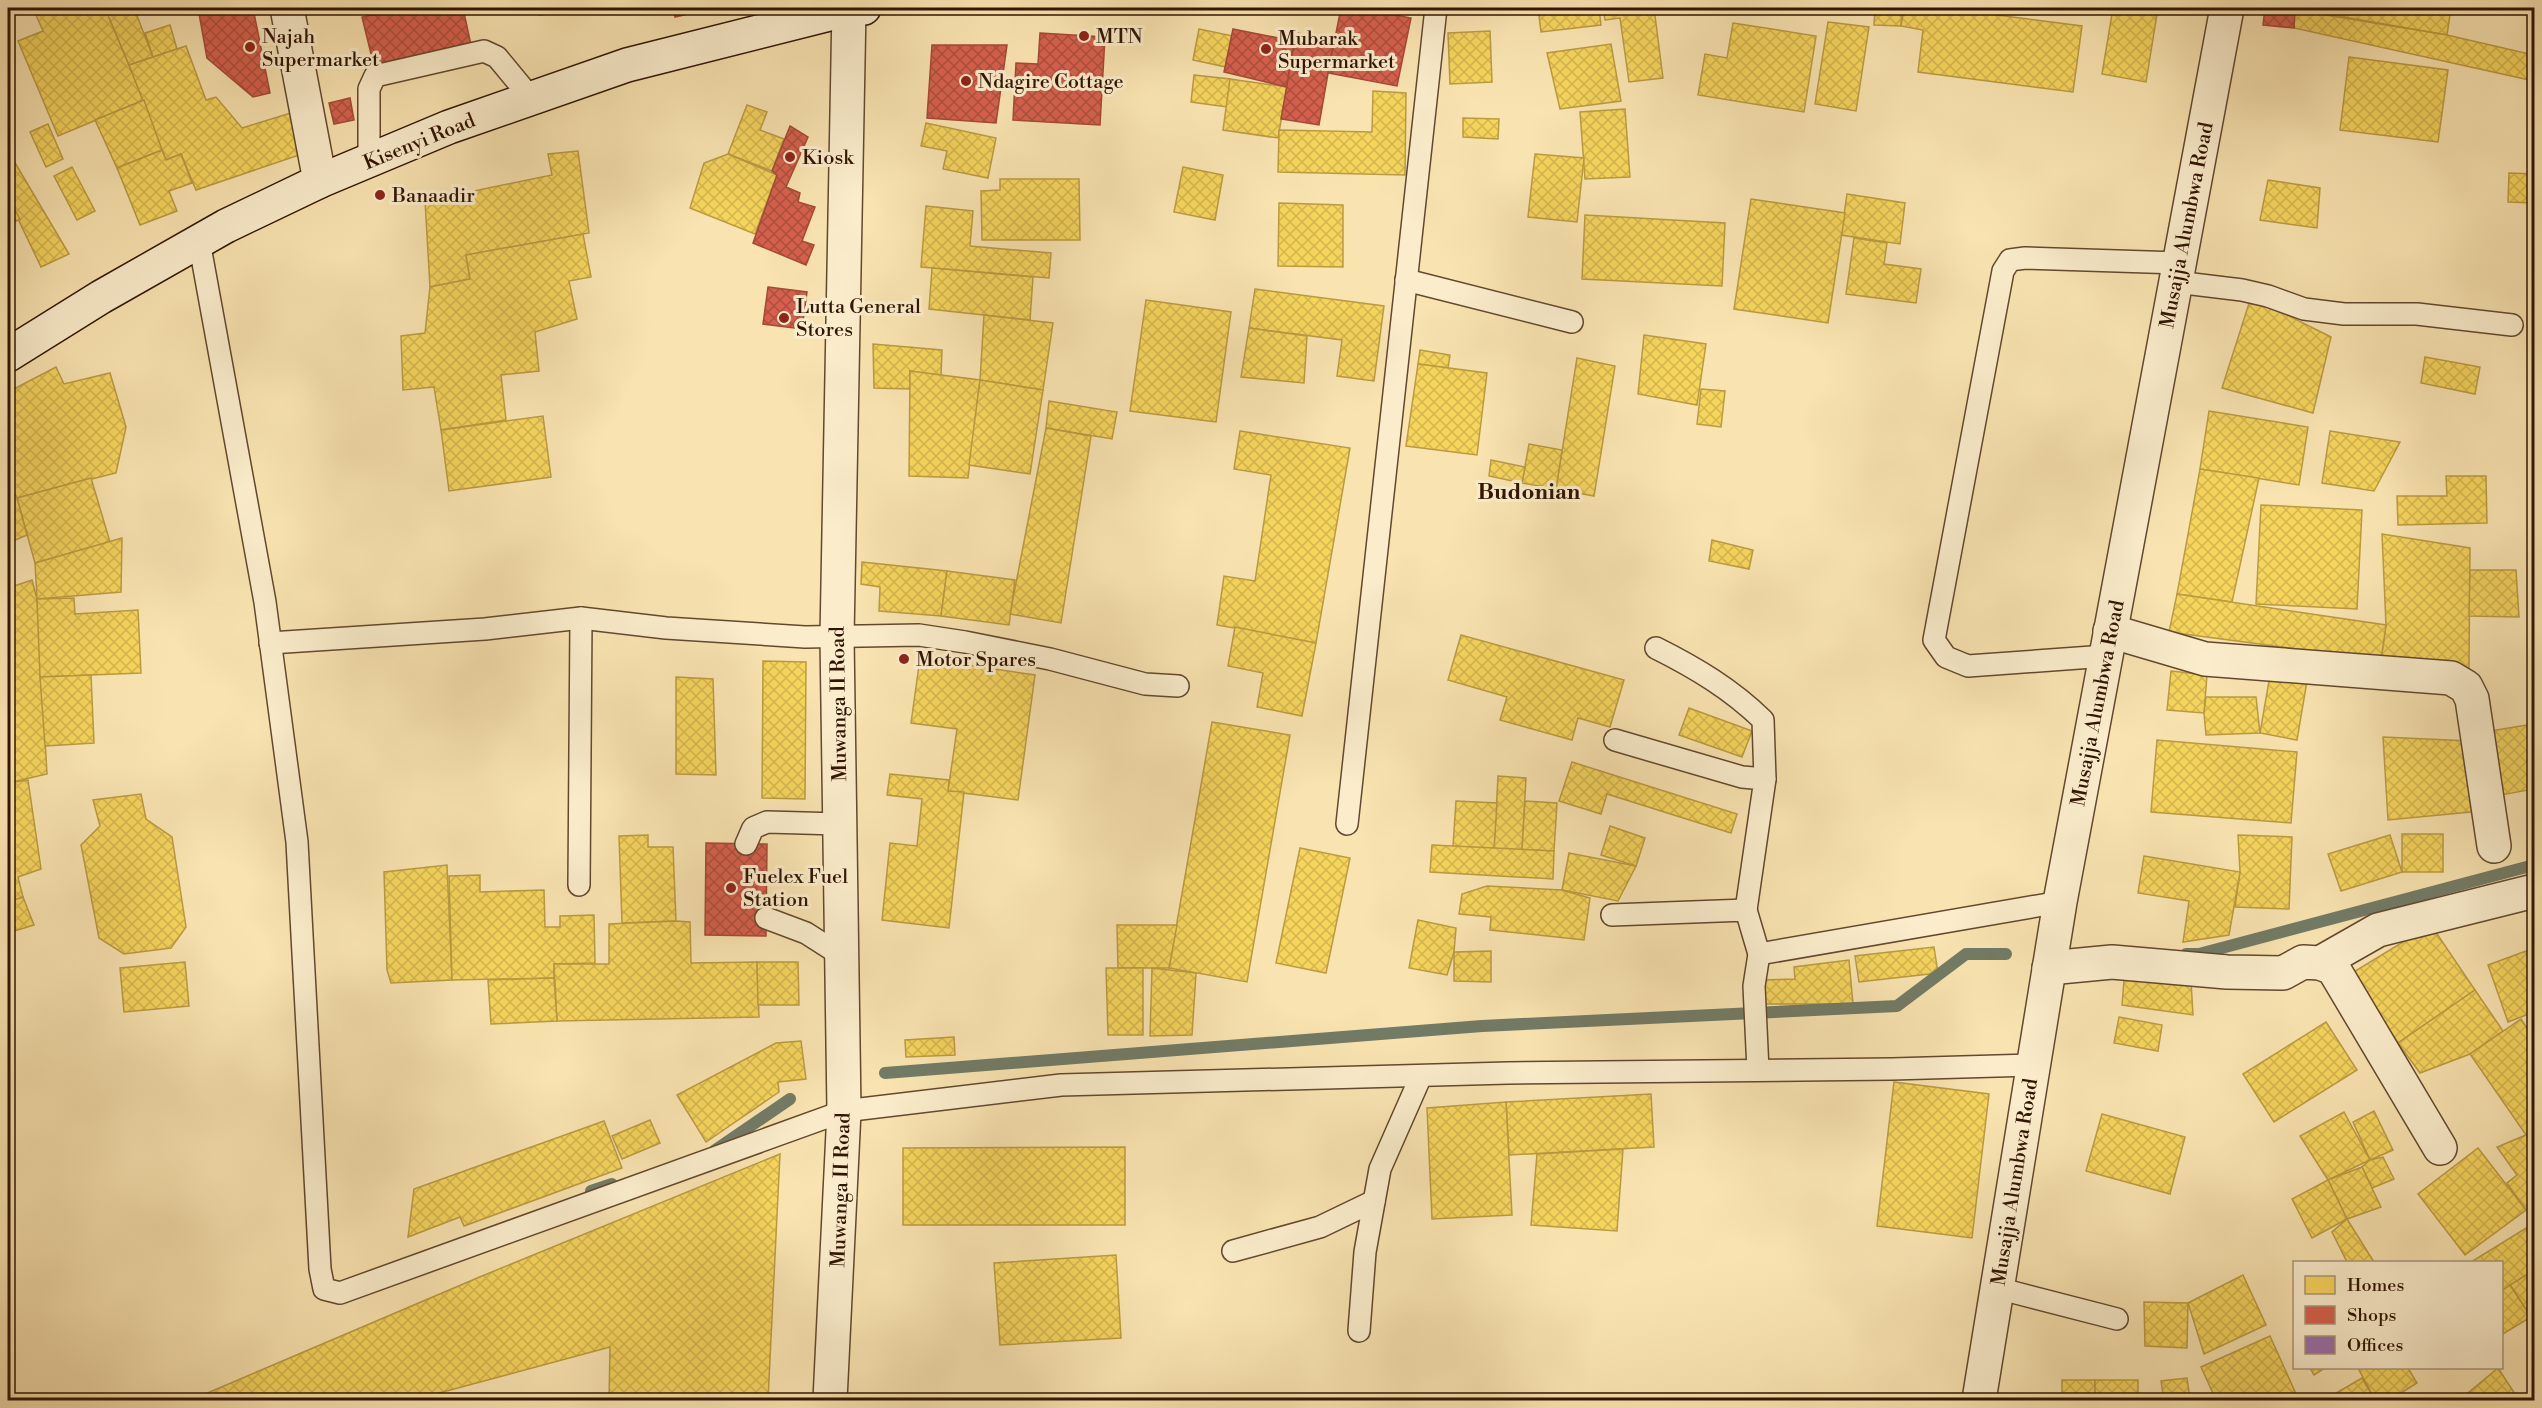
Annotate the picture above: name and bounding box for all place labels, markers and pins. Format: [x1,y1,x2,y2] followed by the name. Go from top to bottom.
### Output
[262,25,379,73] place label: Najah Supermarket
[1096,25,1143,50] place label: MTN
[1278,27,1395,75] place label: Mubarak Supermarket
[1077,29,1091,43] marker: MTN
[243,40,257,54] marker: Najah Supermarket
[1259,42,1273,56] marker: Mubarak Supermarket
[978,70,1124,95] place label: Ndagire Cottage
[959,74,973,88] marker: Ndagire Cottage
[802,146,855,171] place label: Kiosk
[783,150,797,164] marker: Kiosk
[391,184,475,209] place label: Banaadir
[373,188,387,202] marker: Banaadir
[796,295,921,343] place label: Lutta General Stores
[777,311,791,325] marker: Lutta General Stores
[916,648,1036,673] place label: Motor Spares
[897,652,911,666] marker: Motor Spares
[743,865,848,913] place label: Fuelex Fuel Station
[724,881,738,895] marker: Fuelex Fuel Station

